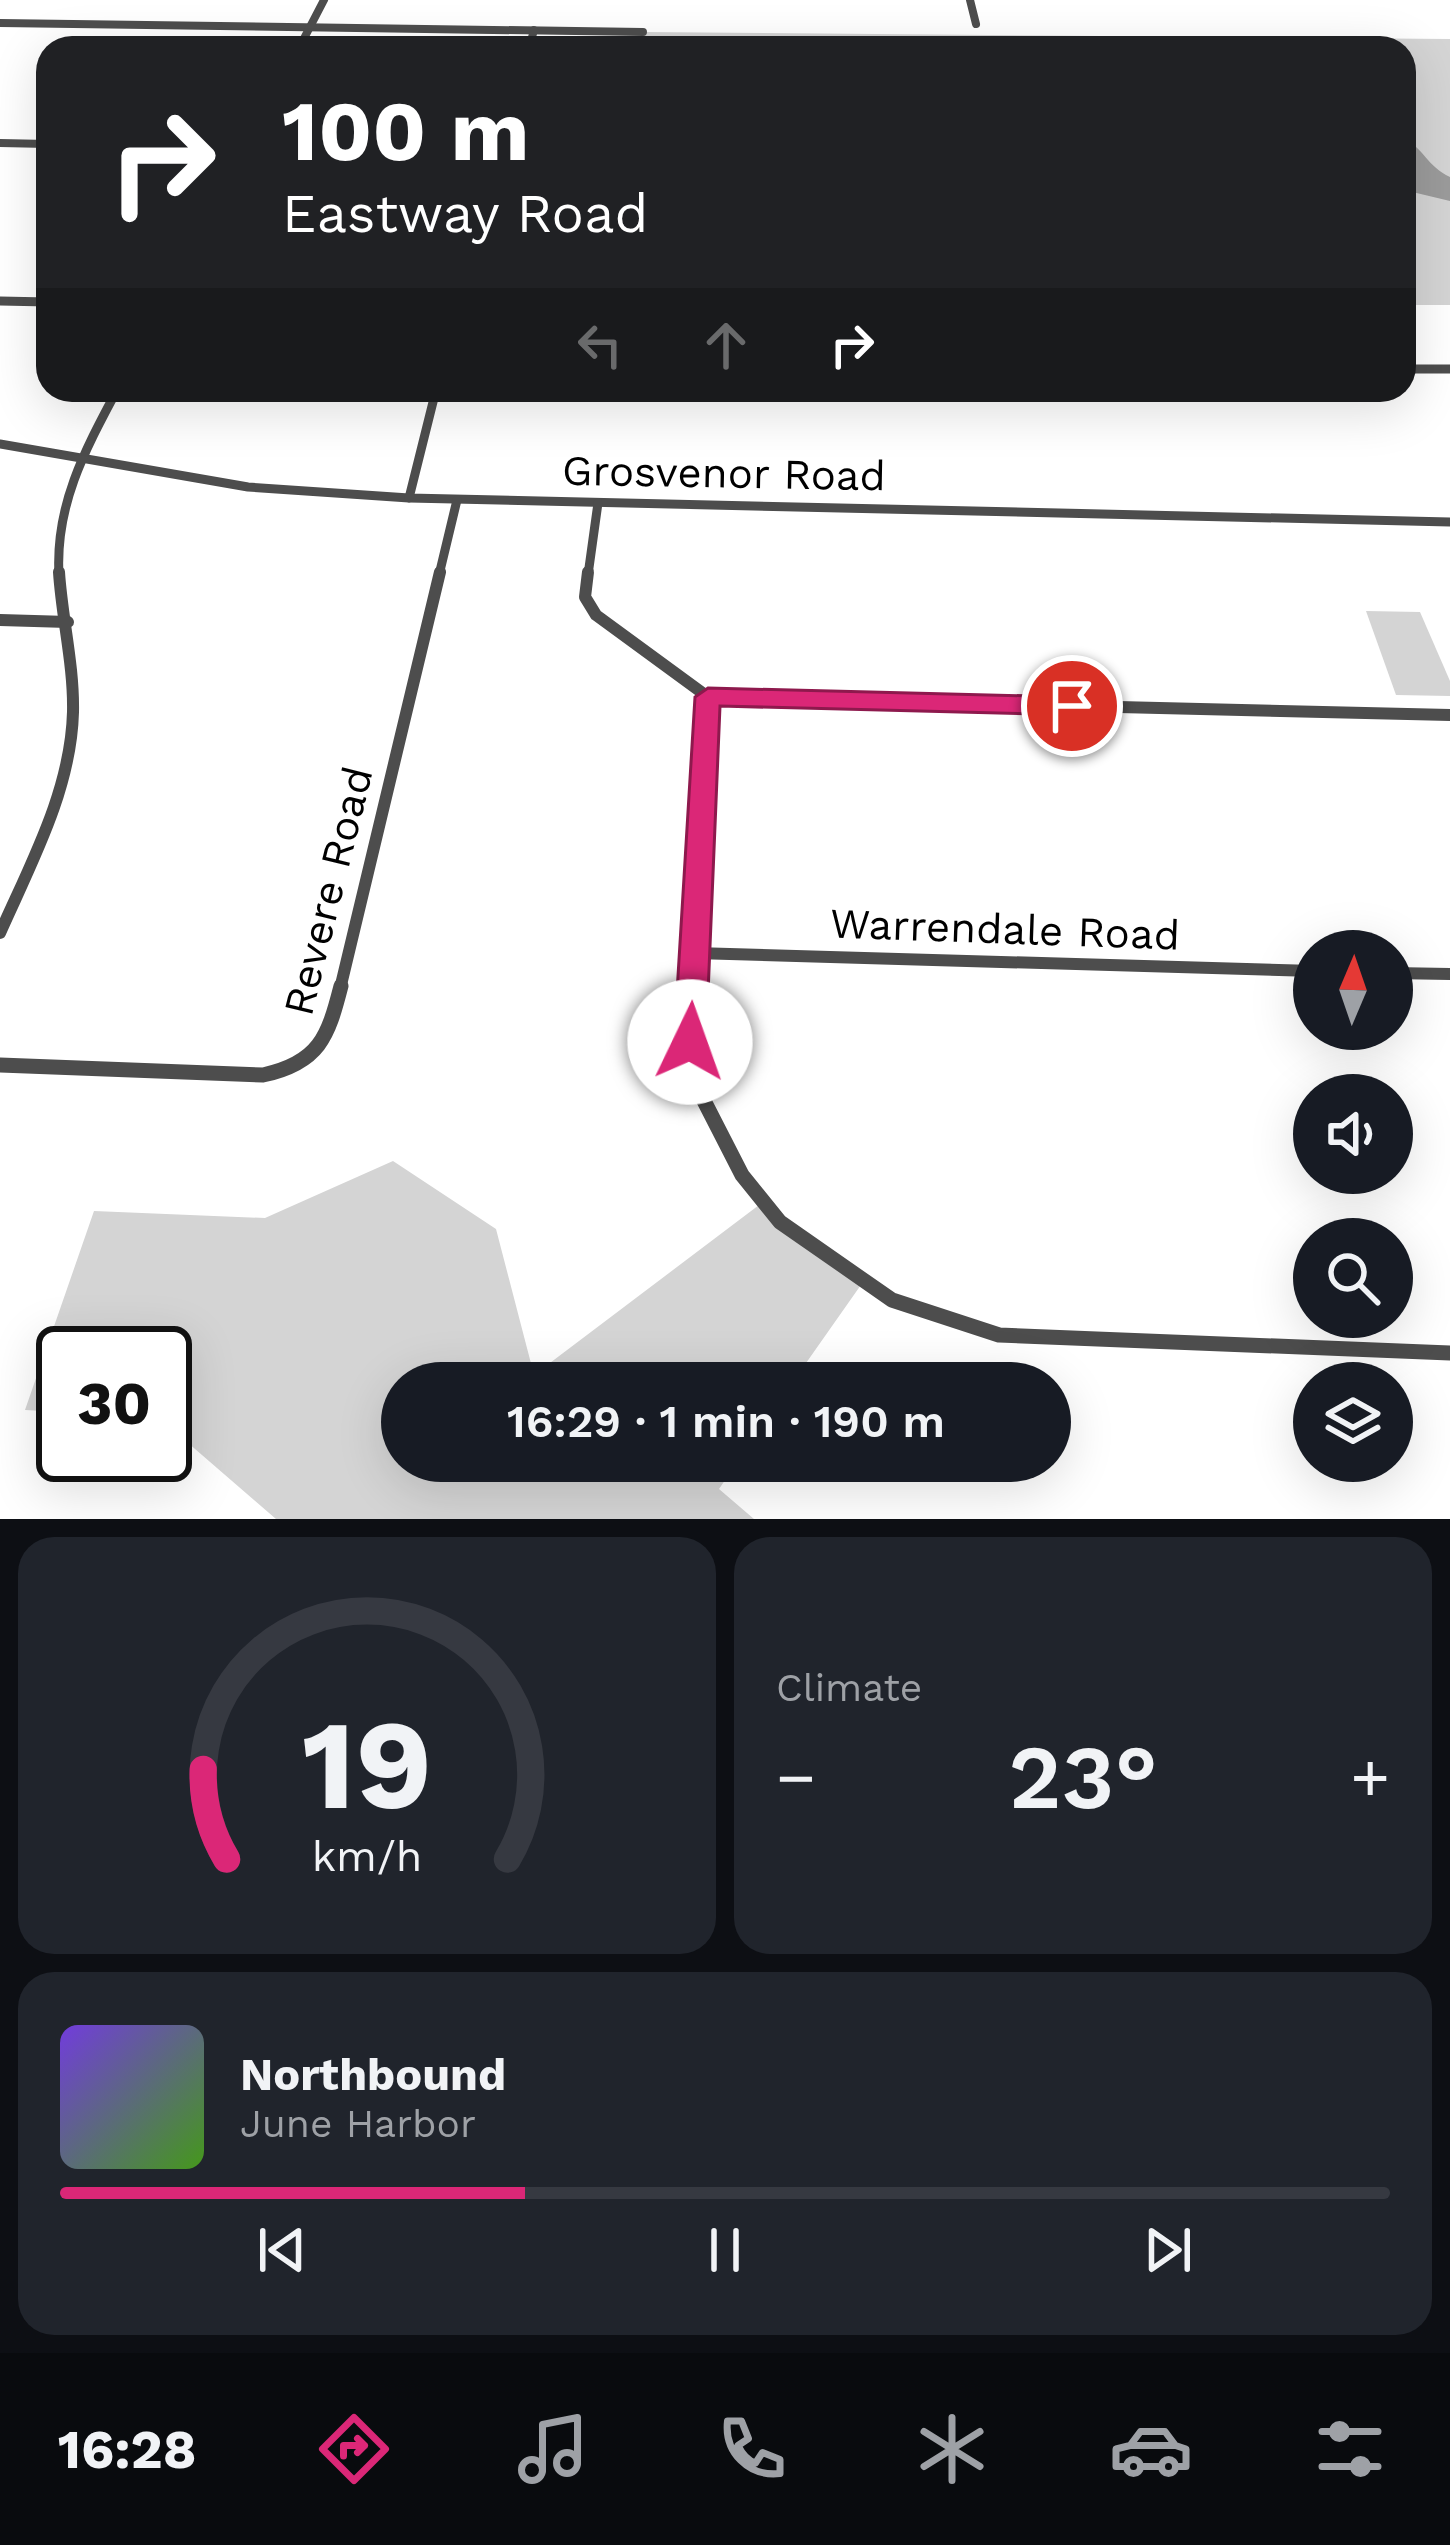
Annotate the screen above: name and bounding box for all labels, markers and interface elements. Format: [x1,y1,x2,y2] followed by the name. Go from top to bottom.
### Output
[282,82,529,180] text: 100 m
[84,84,240,240] icon: right
[282,182,648,245] text: Eastway Road
[567,312,633,378] icon: left
[693,312,759,378] icon: ahead
[819,312,885,378] icon: right
[562,446,886,500] street label: Grosvenor Road
[1021,655,1123,757] pin
[1039,673,1105,739] icon: arrive
[273,762,383,1020] street label: Revere Road
[829,898,1181,960] street label: Warrendale Road
[1293,930,1413,1050] north arrow
[1293,930,1413,1482] map controls
[627,979,753,1105] position arrow
[1293,1074,1413,1194] button: sound
[1293,1218,1413,1338] button: search
[36,1326,192,1482] speed limit sign: 30
[1293,1362,1413,1482] button: layers
[507,1395,945,1448] text: 16:29 · 1 min · 190 m
[776,1665,922,1710] text: Climate
[302,1692,432,1838] text: 19
[1008,1724,1158,1830] text: 23°
[776,1739,816,1816] text: −
[1350,1739,1390,1816] text: +
[312,1830,422,1880] text: km/h
[240,2048,506,2101] text: Northbound
[240,2101,476,2146] text: June Harbor
[249,2217,315,2283] icon: previous
[692,2217,758,2283] icon: pause
[1135,2217,1201,2283] icon: next
[312,2407,396,2491] icon: directions
[511,2407,595,2491] icon: music
[710,2407,794,2491] icon: phone
[910,2407,994,2491] icon: climate
[1109,2407,1193,2491] icon: car
[1308,2407,1392,2491] icon: filters
[58,2418,197,2481] text: 16:28

